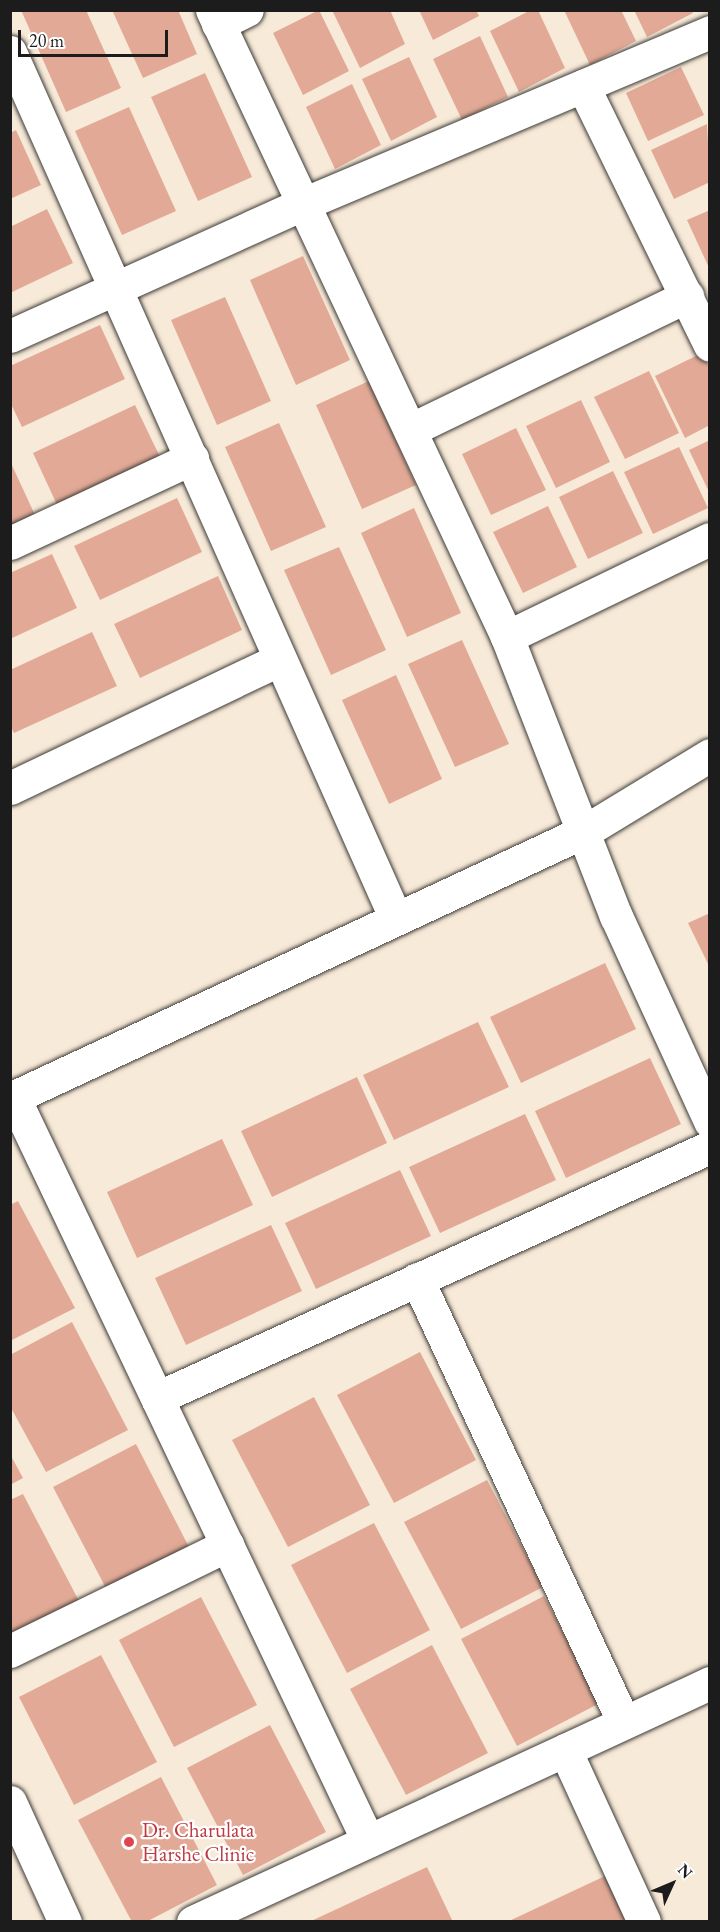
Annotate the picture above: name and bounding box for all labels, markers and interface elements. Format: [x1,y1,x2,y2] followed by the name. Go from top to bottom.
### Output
[21,18,171,56] scale bar
[29,29,64,52] text: 20 m
[142,1817,254,1867] place label: Dr. Charulata Harshe Clinic
[120,1833,138,1851] marker: Dr. Charulata Harshe Clinic
[642,1854,702,1914] north arrow
[673,1859,697,1883] text: N

